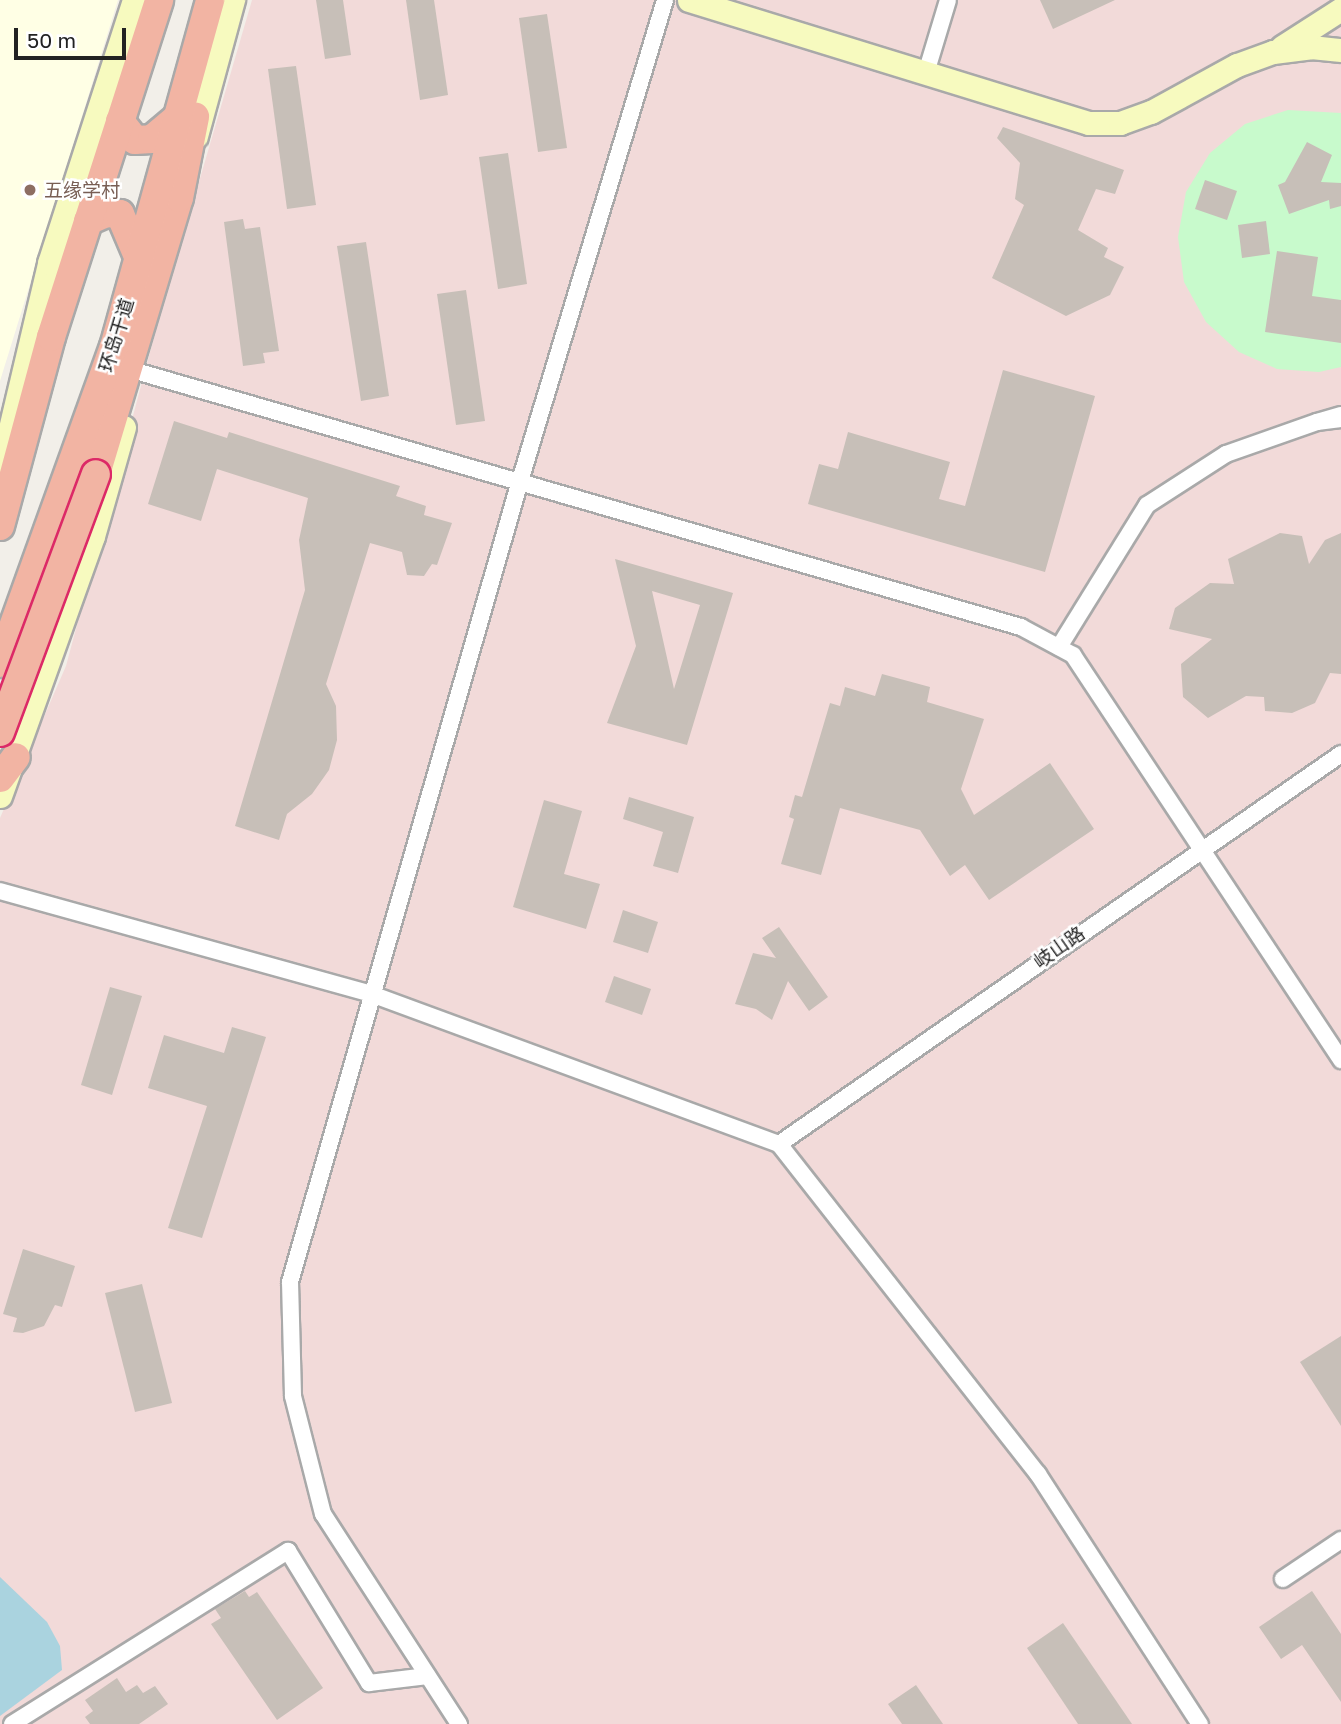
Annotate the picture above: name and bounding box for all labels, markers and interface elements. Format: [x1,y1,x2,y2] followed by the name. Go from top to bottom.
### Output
[18,14,130,58] scale bar
[27,27,76,53] text: 50 m
[44,179,120,201] place label: 五缘学村
[22,182,38,198] marker: 五缘学村
[94,295,138,375] street label: 环岛干道
[1029,921,1089,973] street label: 岐山路

